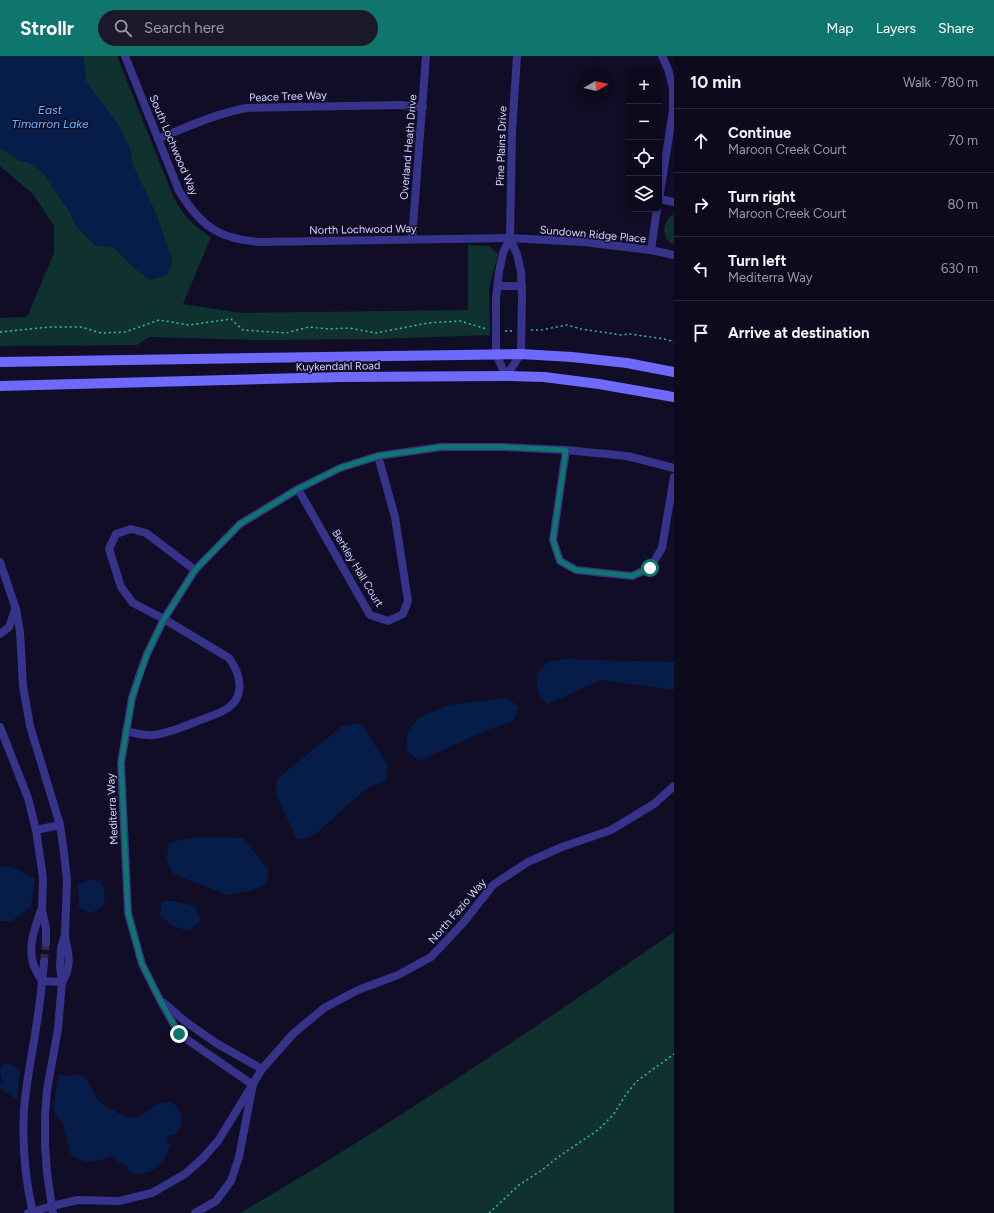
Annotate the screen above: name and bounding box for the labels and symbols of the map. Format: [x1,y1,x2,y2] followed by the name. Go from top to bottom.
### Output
[578,68,614,104] north arrow
[249,89,327,104] street label: Peace Tree Way
[146,93,201,198] street label: South Lochwood Way
[397,94,420,200] street label: Overland Heath Drive
[12,103,89,131] water label: East Timarron Lake
[494,106,509,186] street label: Pine Plains Drive
[309,222,417,237] street label: North Lochwood Way
[539,223,647,246] street label: Sundown Ridge Place
[296,359,380,374] street label: Kuykendahl Road
[329,527,386,609] street label: Berkley Hall Court
[641,559,659,577] route start
[104,773,121,845] street label: Mediterra Way
[426,876,489,946] street label: North Fazio Way
[170,1025,188,1043] route end

